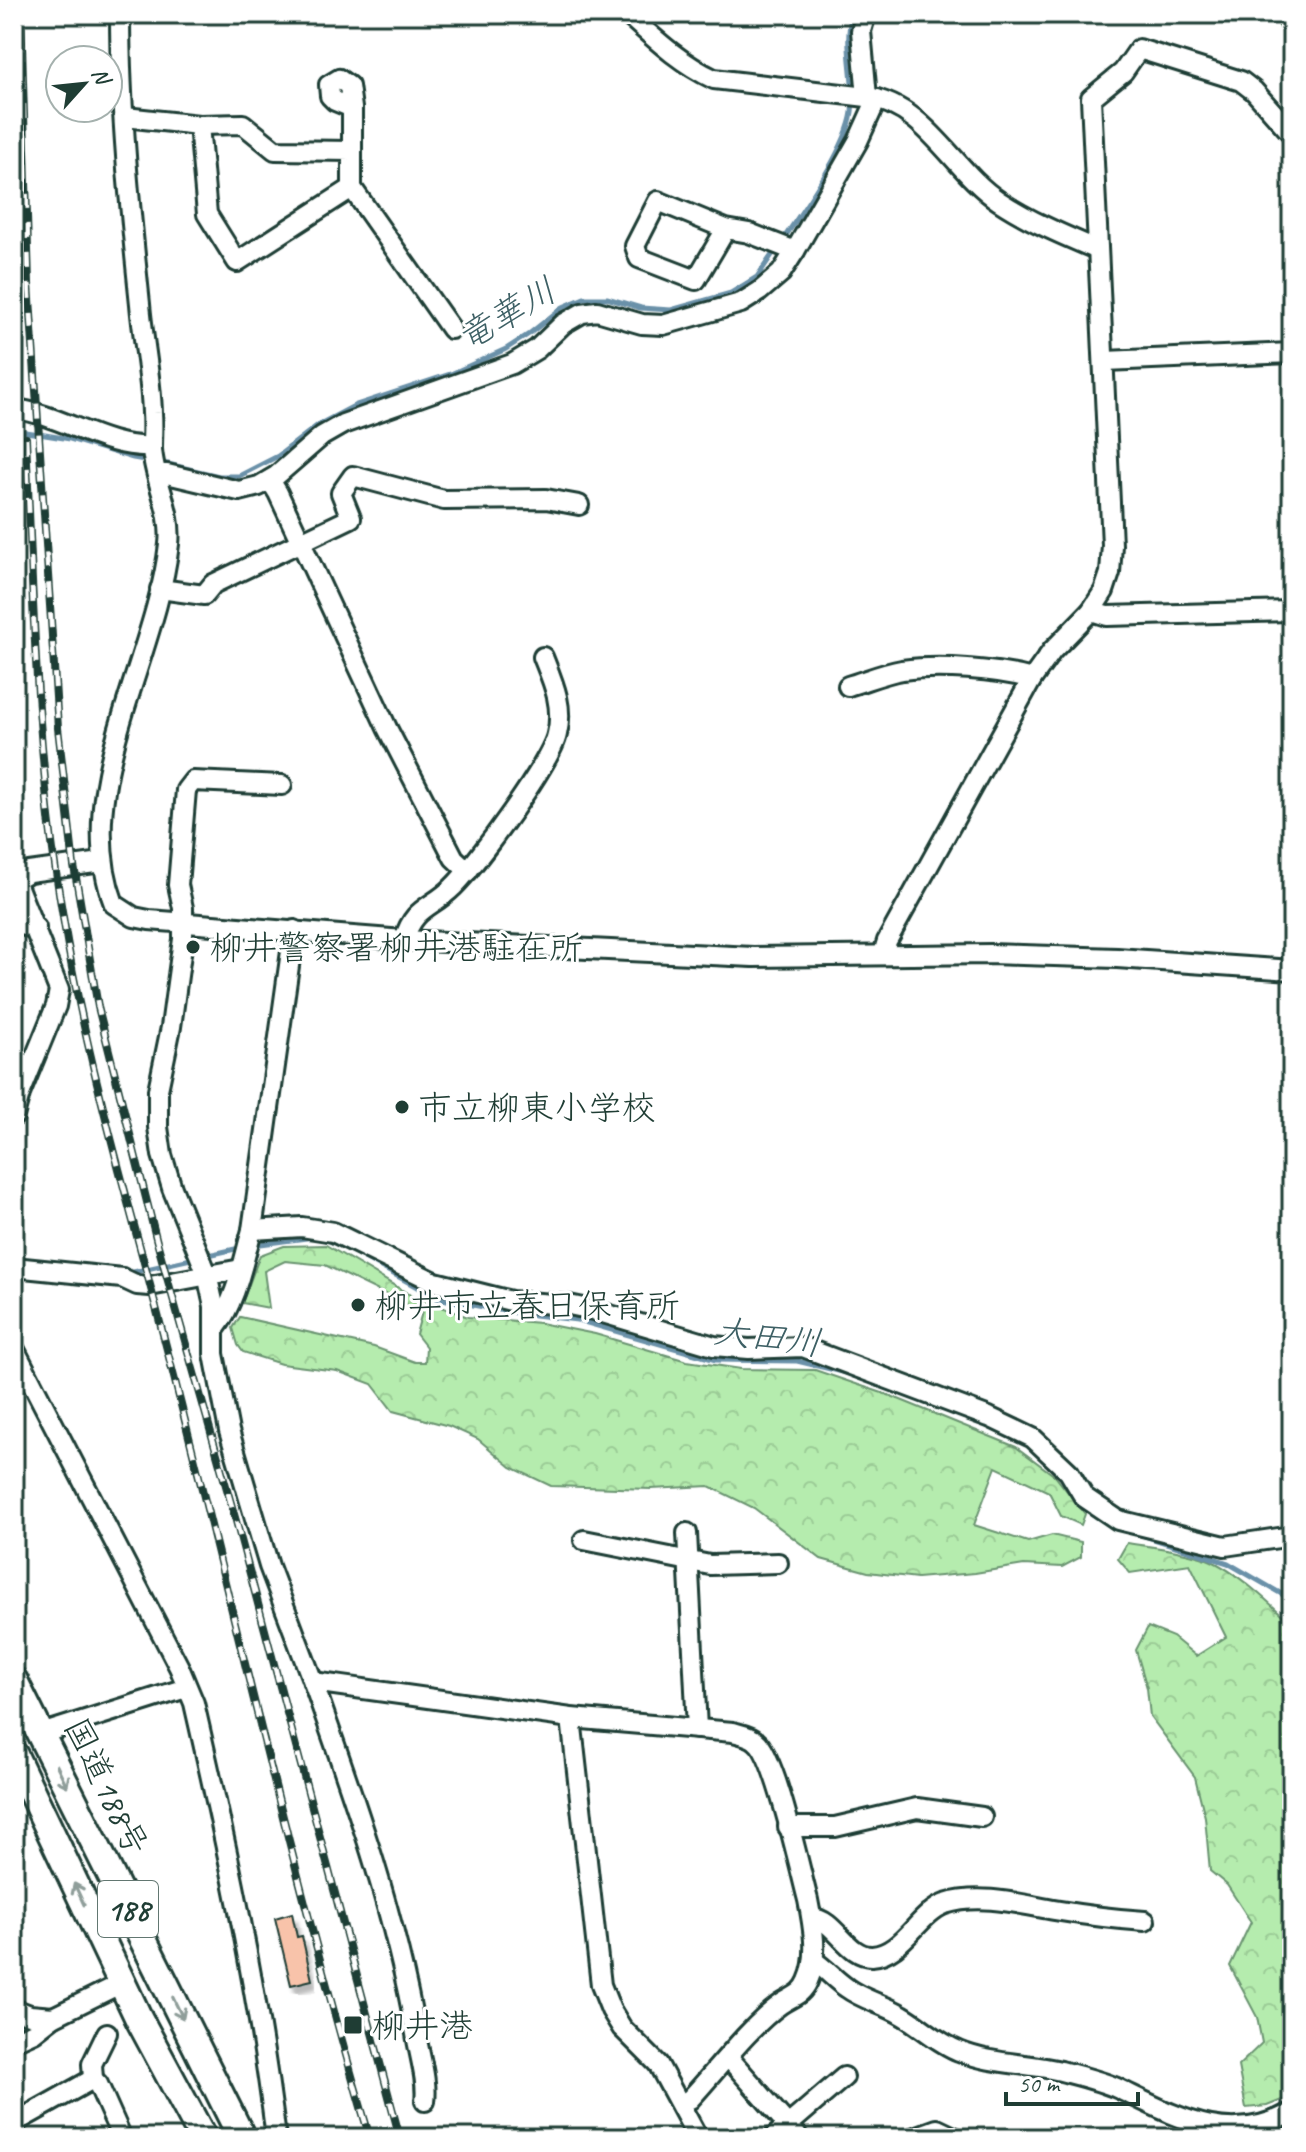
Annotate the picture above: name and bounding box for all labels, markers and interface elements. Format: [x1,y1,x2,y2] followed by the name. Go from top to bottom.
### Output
[44,44,124,124] north arrow
[85,63,118,91] text: N
[448,267,565,361] water label: 竜華川
[209,926,583,969] place label: 柳井警察署柳井港駐在所
[184,938,202,956] marker: 柳井警察署柳井港駐在所
[418,1086,656,1129] place label: 市立柳東小学校
[393,1098,411,1116] marker: 市立柳東小学校
[374,1284,680,1327] place label: 柳井市立春日保育所
[349,1296,367,1314] marker: 柳井市立春日保育所
[711,1308,824,1366] water label: 大田川
[55,1710,158,1862] street label: 国道188号
[54,1763,70,1787] one-way arrow
[98,1881,158,1937] road number: 188
[71,1882,86,1906] one-way arrow
[171,1995,186,2019] one-way arrow
[371,2004,473,2047] place label: 柳井港
[342,2014,364,2036] marker: 柳井港
[1006,2056,1138,2106] scale bar
[1018,2069,1061,2099] text: 50 m

